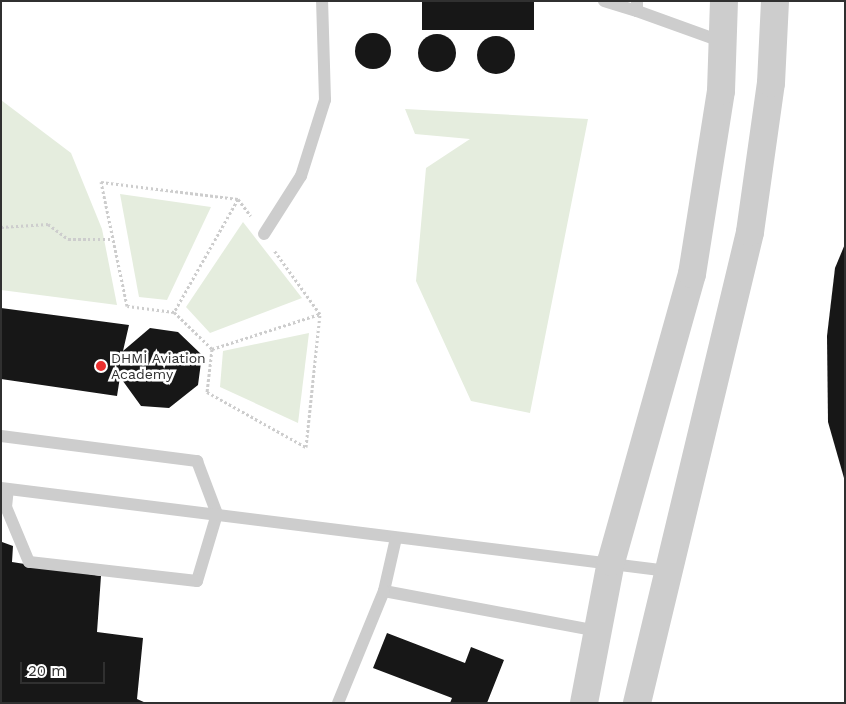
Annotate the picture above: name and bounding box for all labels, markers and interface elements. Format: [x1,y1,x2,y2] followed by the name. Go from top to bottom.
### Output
[111,350,206,382] place label: DHMİ Aviation Academy
[95,360,107,372] marker: DHMİ Aviation Academy
[22,652,108,684] scale bar
[28,662,66,680] text: 20 m

